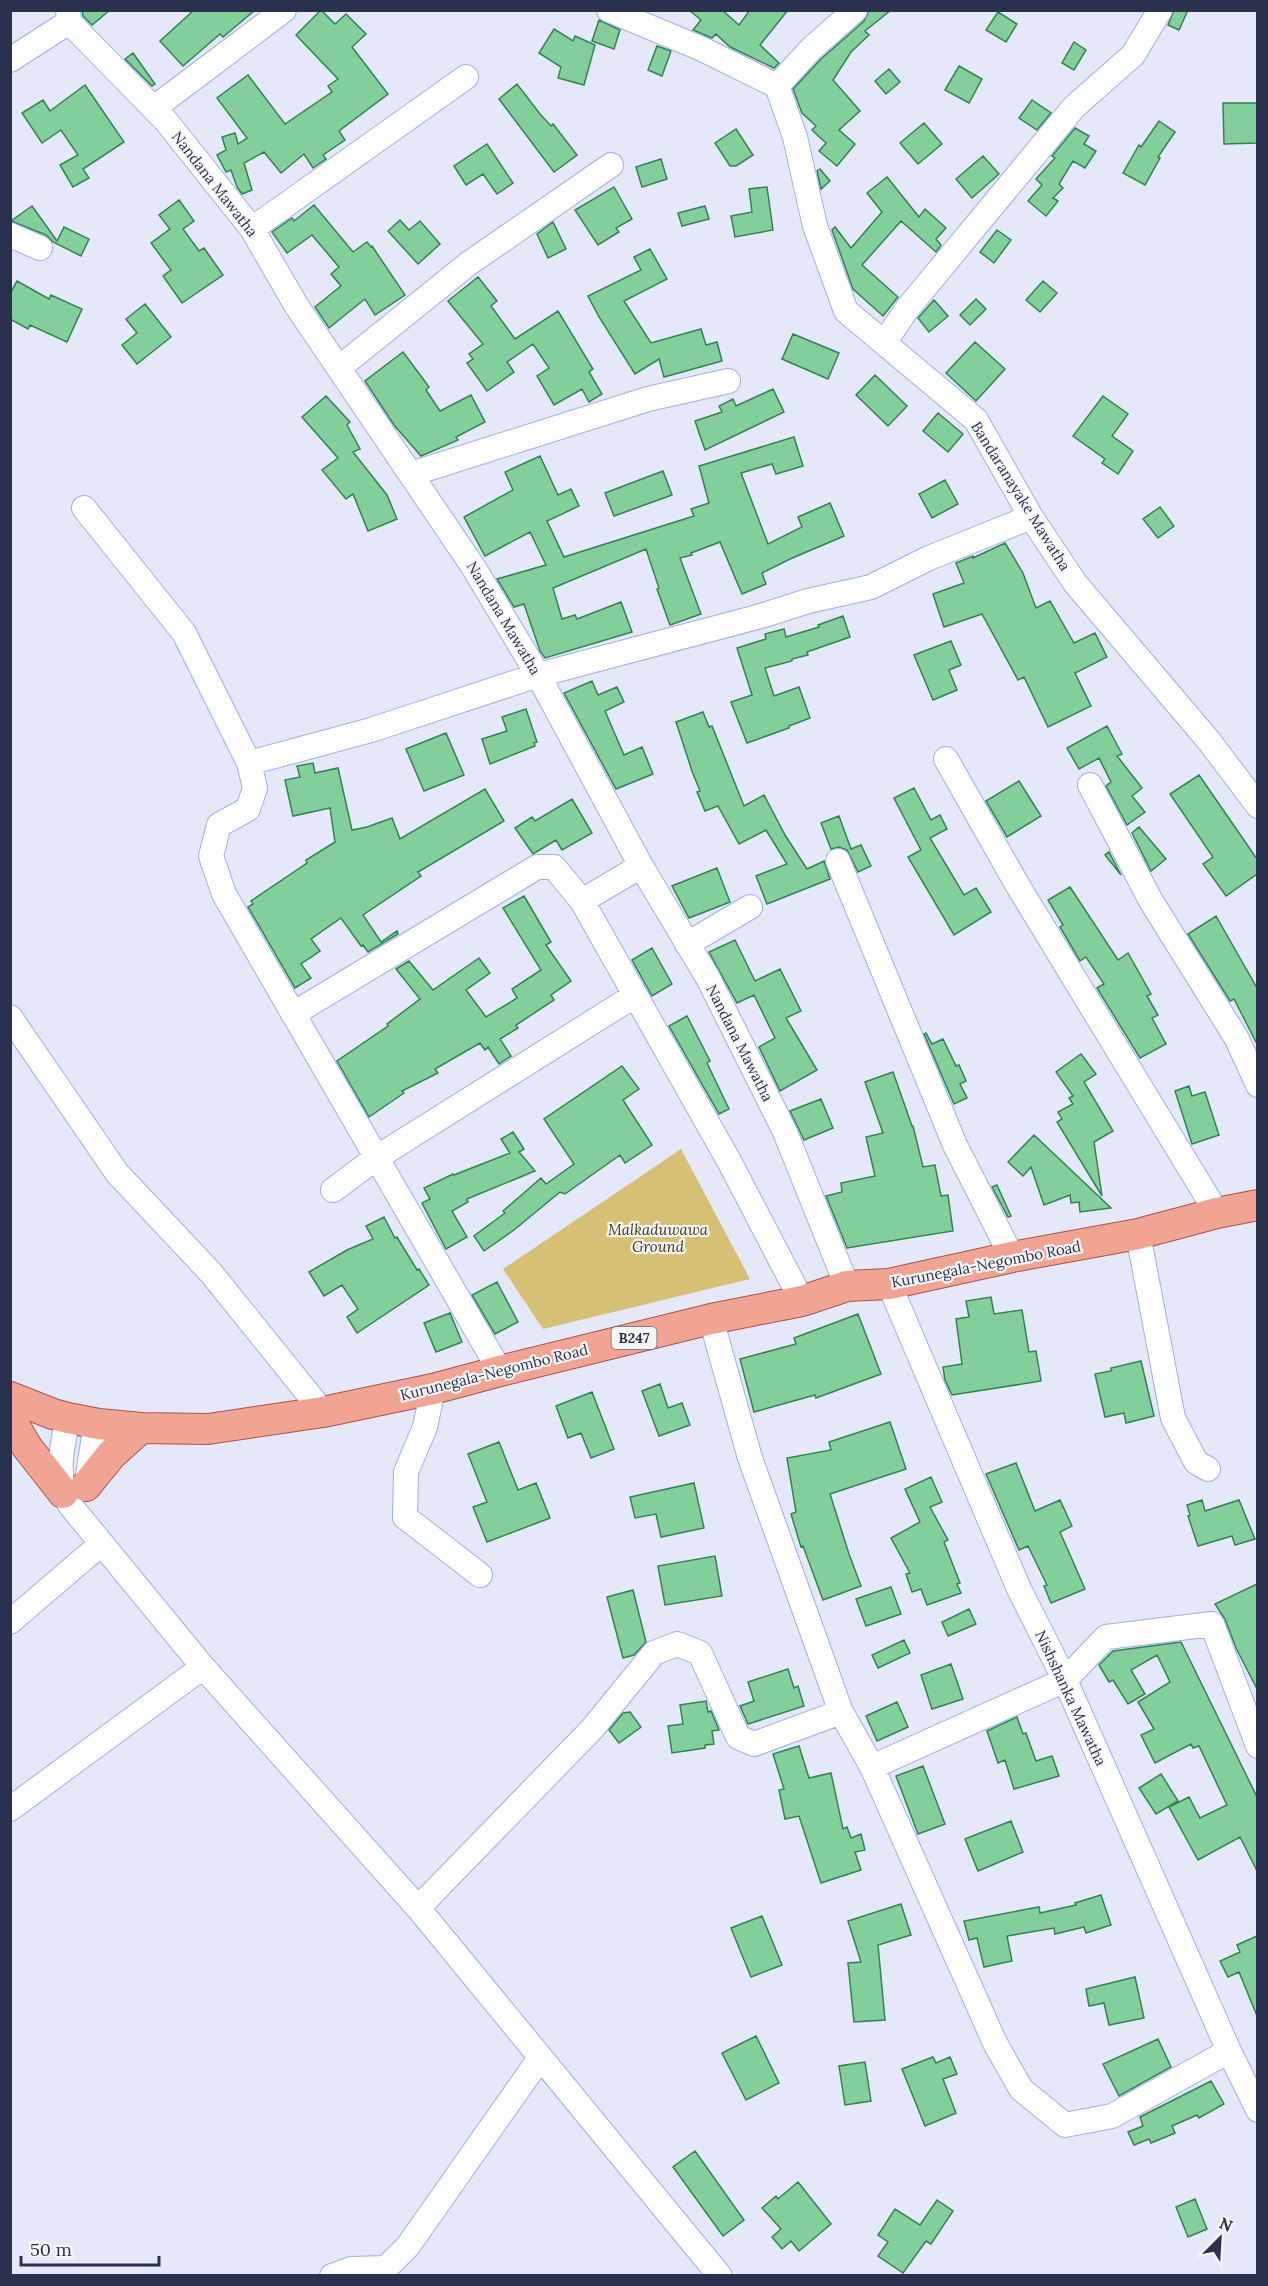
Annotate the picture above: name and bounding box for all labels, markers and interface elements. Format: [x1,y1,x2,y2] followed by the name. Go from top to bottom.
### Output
[168,127,262,241] street label: Nandana Mawatha
[967,418,1075,574] street label: Bandaranayake Mawatha
[463,558,545,678] street label: Nandana Mawatha
[702,981,778,1105] street label: Nandana Mawatha
[608,1220,709,1256] park label: Malkaduwawa Ground
[890,1236,1082,1292] street label: Kurunegala-Negombo Road
[612,1327,656,1349] road number: B247
[398,1339,590,1405] street label: Kurunegala-Negombo Road
[1031,1627,1111,1769] street label: Nishshanka Mawatha
[1190,2208,1250,2268] north arrow
[1216,2213,1236,2236] text: N
[21,2229,159,2267] scale bar
[30,2238,72,2261] text: 50 m

